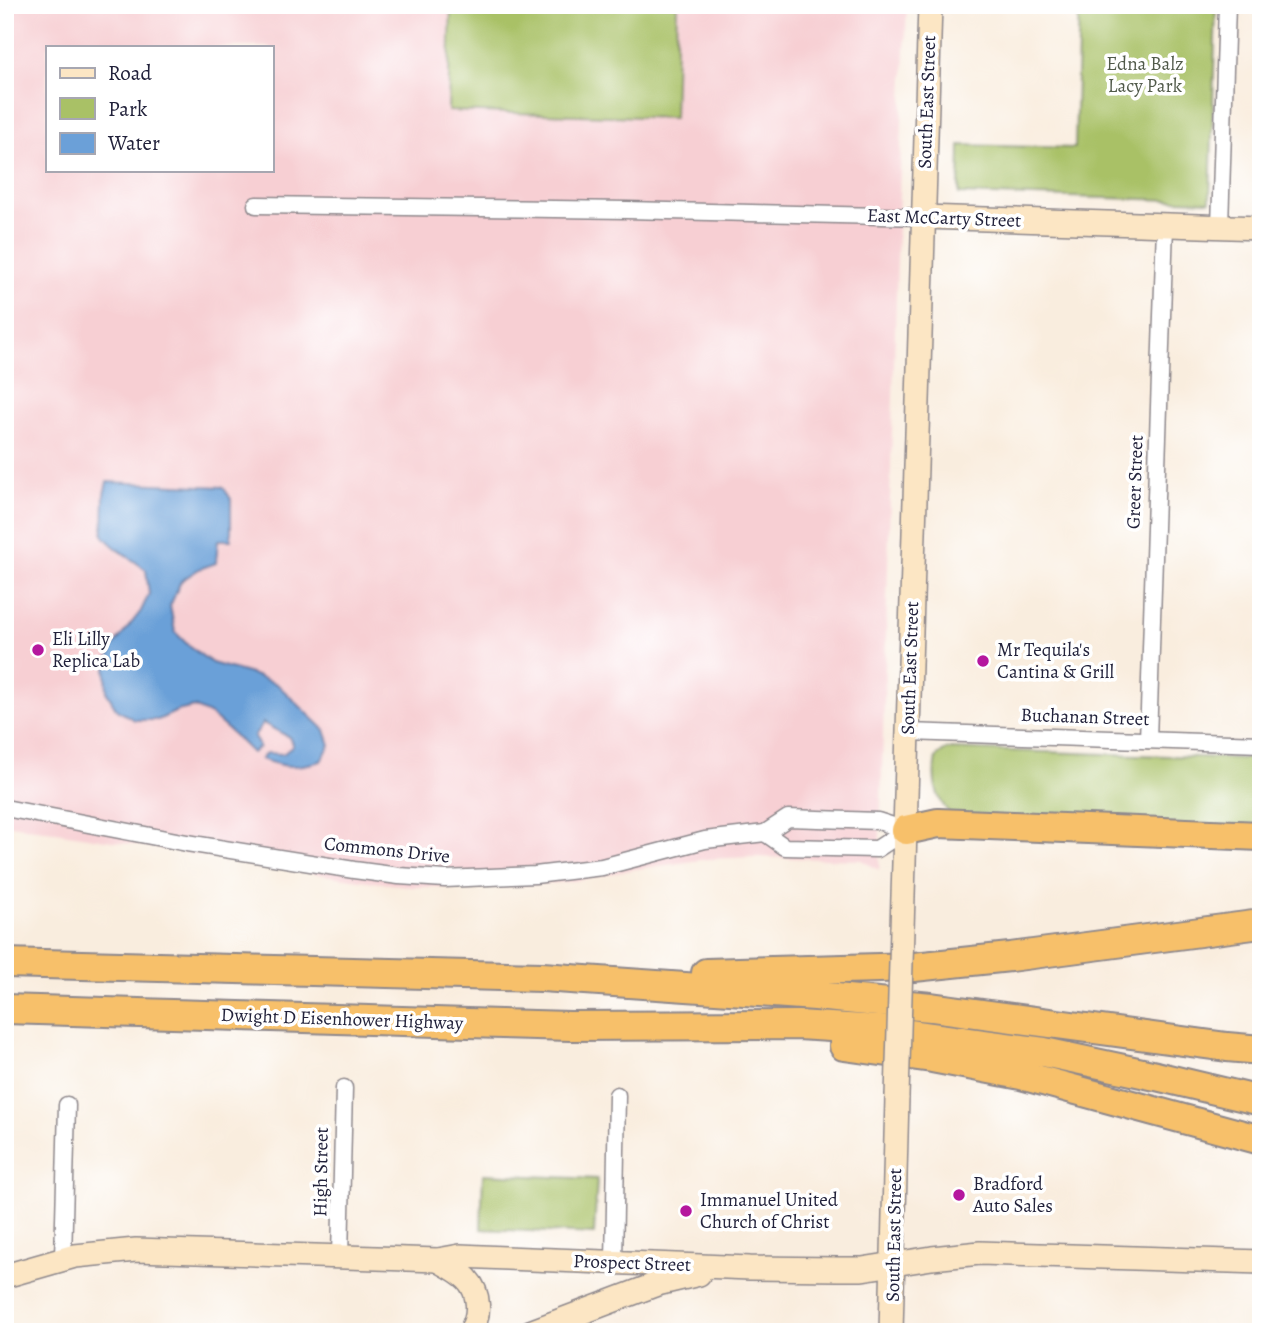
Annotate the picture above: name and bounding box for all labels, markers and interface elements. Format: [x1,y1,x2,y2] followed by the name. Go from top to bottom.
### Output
[912,35,942,169] street label: South East Street
[46,46,273,172] legend
[1106,51,1184,99] park label: Edna Balz Lacy Park
[108,59,152,87] text: Road
[108,95,148,123] text: Park
[107,129,160,157] text: Water
[866,202,1022,234] street label: East McCarty Street
[1120,434,1150,530] street label: Greer Street
[895,601,925,735] street label: South East Street
[52,626,140,674] place label: Eli Lilly Replica Lab
[997,637,1114,685] place label: Mr Tequila's Cantina & Grill
[30,642,46,658] marker: Eli Lilly Replica Lab
[975,653,991,669] marker: Mr Tequila's Cantina & Grill
[1020,702,1150,732] street label: Buchanan Street
[323,830,451,870] street label: Commons Drive
[220,1002,464,1036] street label: Dwight D Eisenhower Highway
[307,1127,335,1217] street label: High Street
[880,1168,908,1302] street label: South East Street
[972,1171,1053,1219] place label: Bradford Auto Sales
[700,1187,839,1235] place label: Immanuel United Church of Christ
[951,1187,967,1203] marker: Bradford Auto Sales
[678,1203,694,1219] marker: Immanuel United Church of Christ
[573,1248,691,1278] street label: Prospect Street

